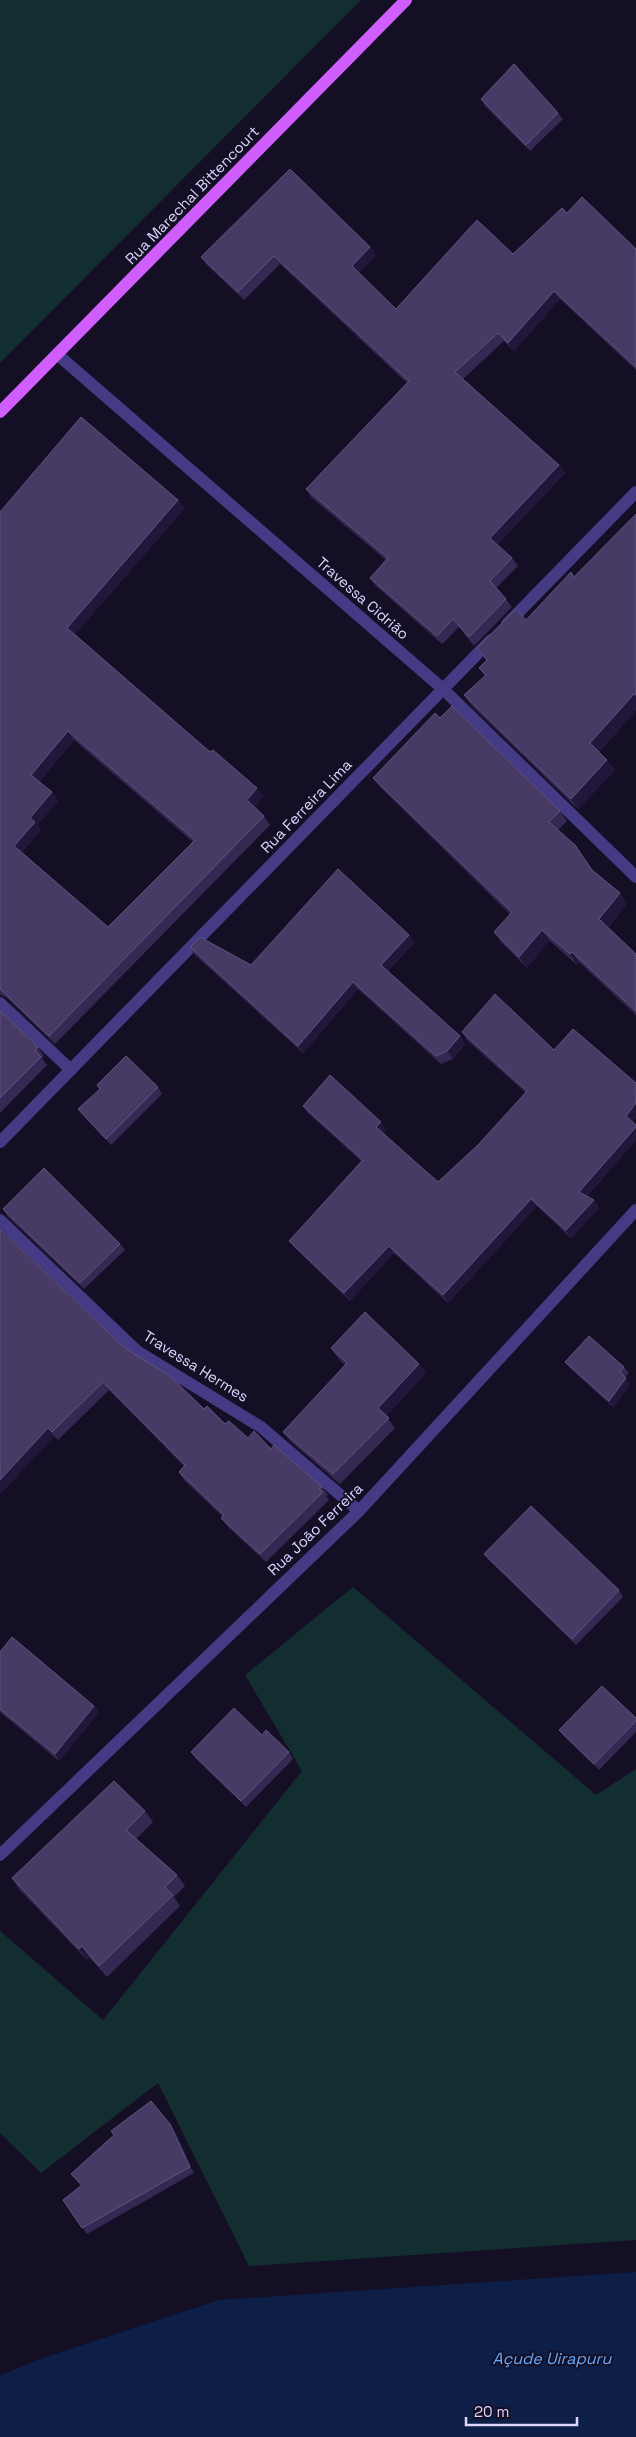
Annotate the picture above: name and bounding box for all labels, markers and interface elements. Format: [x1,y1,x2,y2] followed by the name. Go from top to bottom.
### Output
[121,122,263,268] street label: Rua Marechal Bittencourt
[313,553,413,643] street label: Travessa Cidrião
[256,755,356,857] street label: Rua Ferreira Lima
[140,1326,252,1406] street label: Travessa Hermes
[263,1479,367,1579] street label: Rua João Ferreira
[493,2348,613,2369] water label: Açude Uirapuru
[466,2394,577,2426] scale bar
[474,2402,509,2421] text: 20 m

